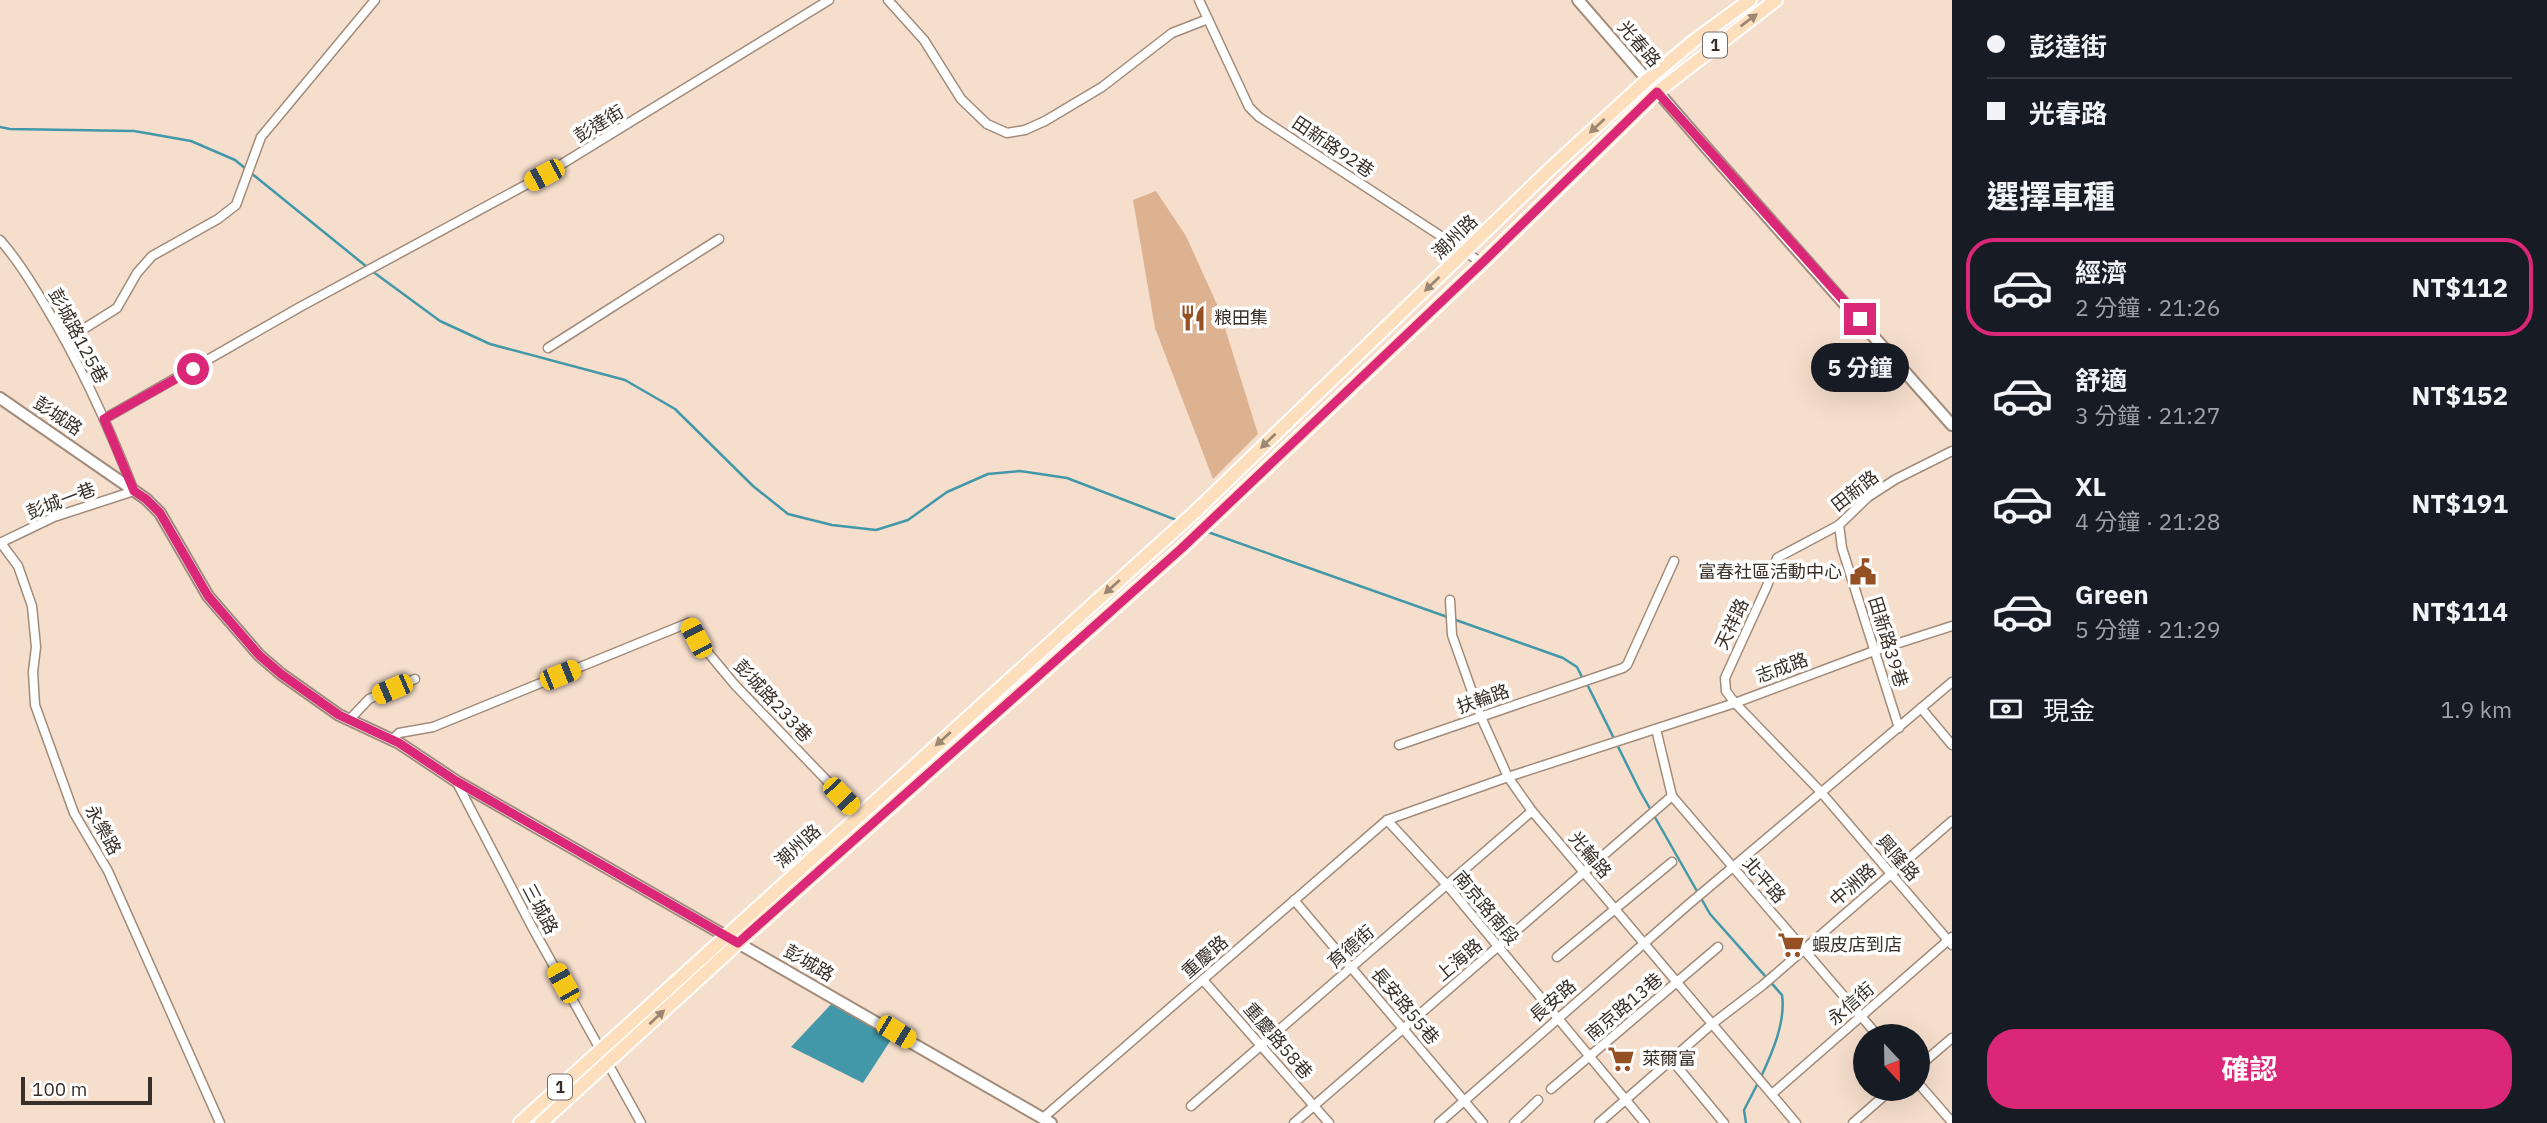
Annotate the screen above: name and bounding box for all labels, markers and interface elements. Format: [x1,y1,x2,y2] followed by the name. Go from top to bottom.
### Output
[1740,13,1758,27] one-way arrow
[1613,16,1666,72] street label: 光春路
[2029,29,2107,63] text: 彭達街
[1703,32,1727,58] road number: 1
[2029,96,2107,130] text: 光春路
[570,100,628,147] street label: 彭達街
[1288,111,1379,182] street label: 田新路92巷
[1589,118,1606,134] one-way arrow
[521,156,568,194] car
[1987,175,2115,217] text: 選擇車種
[1427,210,1482,264] street label: 潮州路
[2075,255,2127,289] text: 經濟
[1991,256,2054,319] icon: car
[2412,270,2508,304] text: NT$112
[1424,275,1441,292] one-way arrow
[44,284,113,387] street label: 彭城路125巷
[2075,292,2221,322] text: 2 分鐘 · 21:26
[1178,303,1208,333] restaurant icon: 粮田集
[1844,303,1876,335] route end
[1214,306,1268,329] place label: 粮田集
[1811,344,1909,392] callout: 5 分鐘
[1827,352,1893,382] text: 5 分鐘
[177,353,209,385] route start
[2075,363,2127,397] text: 舒適
[1991,364,2054,427] icon: car
[2412,378,2508,412] text: NT$152
[29,391,87,440] street label: 彭城路
[2075,400,2221,430] text: 3 分鐘 · 21:27
[1260,433,1277,449] one-way arrow
[1826,465,1883,516] street label: 田新路
[2075,469,2106,503] text: XL
[1991,472,2054,535] icon: car
[23,477,99,524] street label: 彭城一巷
[2412,486,2508,520] text: NT$191
[2075,506,2221,536] text: 4 分鐘 · 21:28
[1848,557,1878,587] public building icon: 富春社區活動中心
[1698,560,1842,583] place label: 富春社區活動中心
[2075,577,2149,611] text: Green
[1104,578,1121,594] one-way arrow
[1991,580,2054,643] icon: car
[1710,594,1753,653] street label: 天祥路
[1864,594,1913,690] street label: 田新路39巷
[2412,594,2508,628] text: NT$114
[2075,614,2221,644] text: 5 分鐘 · 21:29
[677,615,716,661] car
[1753,647,1811,688] street label: 志成路
[729,655,817,747] street label: 彭城路233巷
[537,657,584,693] car
[369,671,416,707] car
[1454,679,1512,718] street label: 扶輪路
[1987,690,2025,728] icon: cash
[2043,693,2095,727] text: 現金
[2441,694,2512,724] text: 1.9 km
[934,731,952,747] one-way arrow
[819,774,864,818] car
[80,801,127,859] street label: 永樂路
[770,819,825,872] street label: 潮州路
[1564,827,1617,883] street label: 光輪路
[1872,830,1925,886] street label: 興隆路
[1738,852,1791,908] street label: 北平路
[1825,858,1881,911] street label: 中洲路
[1449,866,1524,950] street label: 南京路南段
[518,880,563,938] street label: 三城路
[1323,920,1379,973] street label: 育德街
[1177,930,1233,983] street label: 重慶路
[1776,930,1806,960] supermarket icon: 蝦皮店到店
[1431,933,1487,986] street label: 上海路
[1812,933,1902,956] place label: 蝦皮店到店
[780,939,838,986] street label: 彭城路
[544,960,583,1006] car
[1366,962,1444,1049] street label: 長安路55巷
[1580,968,1667,1046] street label: 南京路13巷
[1525,974,1581,1027] street label: 長安路
[1823,977,1879,1030] street label: 永信街
[1239,998,1318,1084] street label: 重慶路58巷
[648,1009,666,1025] one-way arrow
[873,1012,920,1052] car
[1853,1024,1930,1101] north arrow
[1853,1024,1930,1101] map controls
[1987,1029,2512,1109] button: 確認
[1606,1044,1636,1074] supermarket icon: 萊爾富
[1642,1047,1696,1070] place label: 萊爾富
[21,1074,152,1106] scale bar
[548,1074,572,1100] road number: 1
[32,1077,87,1101] text: 100 m

